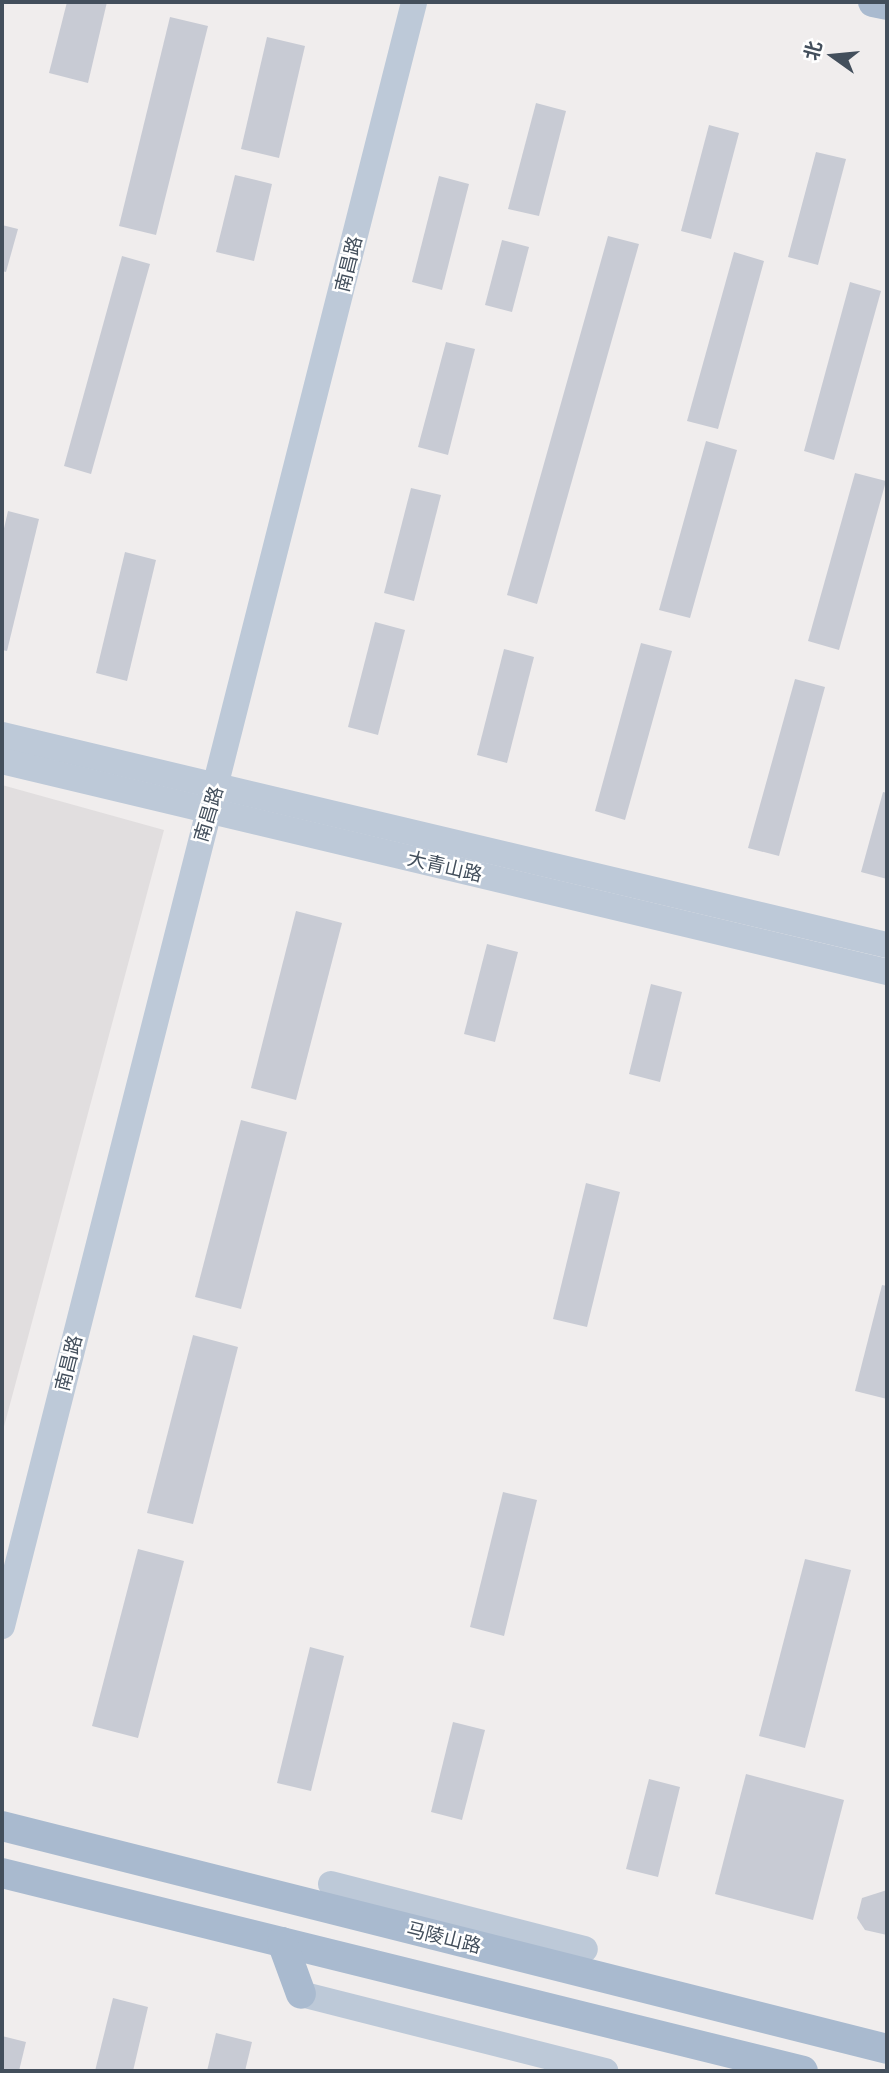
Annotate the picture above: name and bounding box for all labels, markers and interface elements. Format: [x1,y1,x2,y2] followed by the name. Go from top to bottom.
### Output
[798,21,868,91] north arrow
[799,38,826,63] text: 北
[330,234,366,294] street label: 南昌路
[189,783,227,845] street label: 南昌路
[405,846,485,886] street label: 大青山路
[50,1333,86,1393] street label: 南昌路
[404,1917,484,1957] street label: 马陵山路

